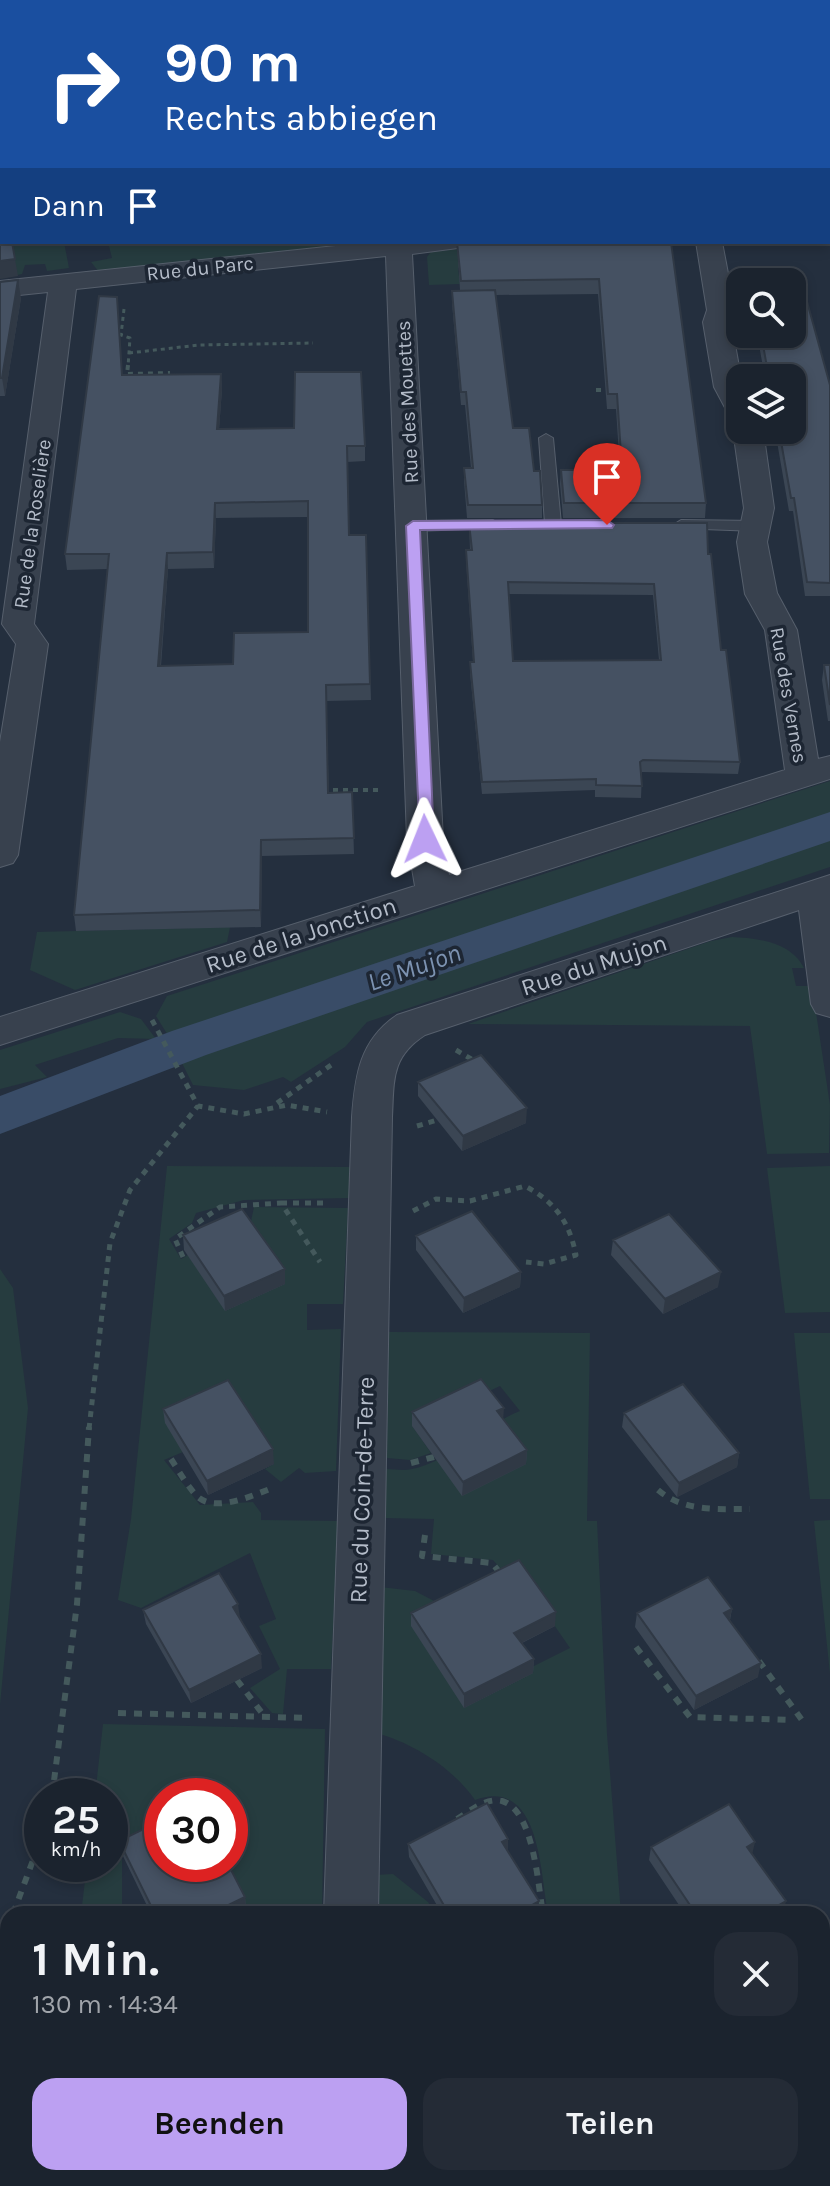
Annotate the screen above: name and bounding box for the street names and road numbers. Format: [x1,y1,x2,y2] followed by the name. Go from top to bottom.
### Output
[145,251,255,286] street label: Rue du Parc
[392,320,423,484] street label: Rue des Mouettes
[9,438,56,610] street label: Rue de la Roselière
[765,625,812,765] street label: Rue des Vernes
[202,891,400,979] street label: Rue de la Jonction
[518,928,670,1002] street label: Rue du Mujon
[344,1376,380,1604] street label: Rue du Coin-de-Terre

